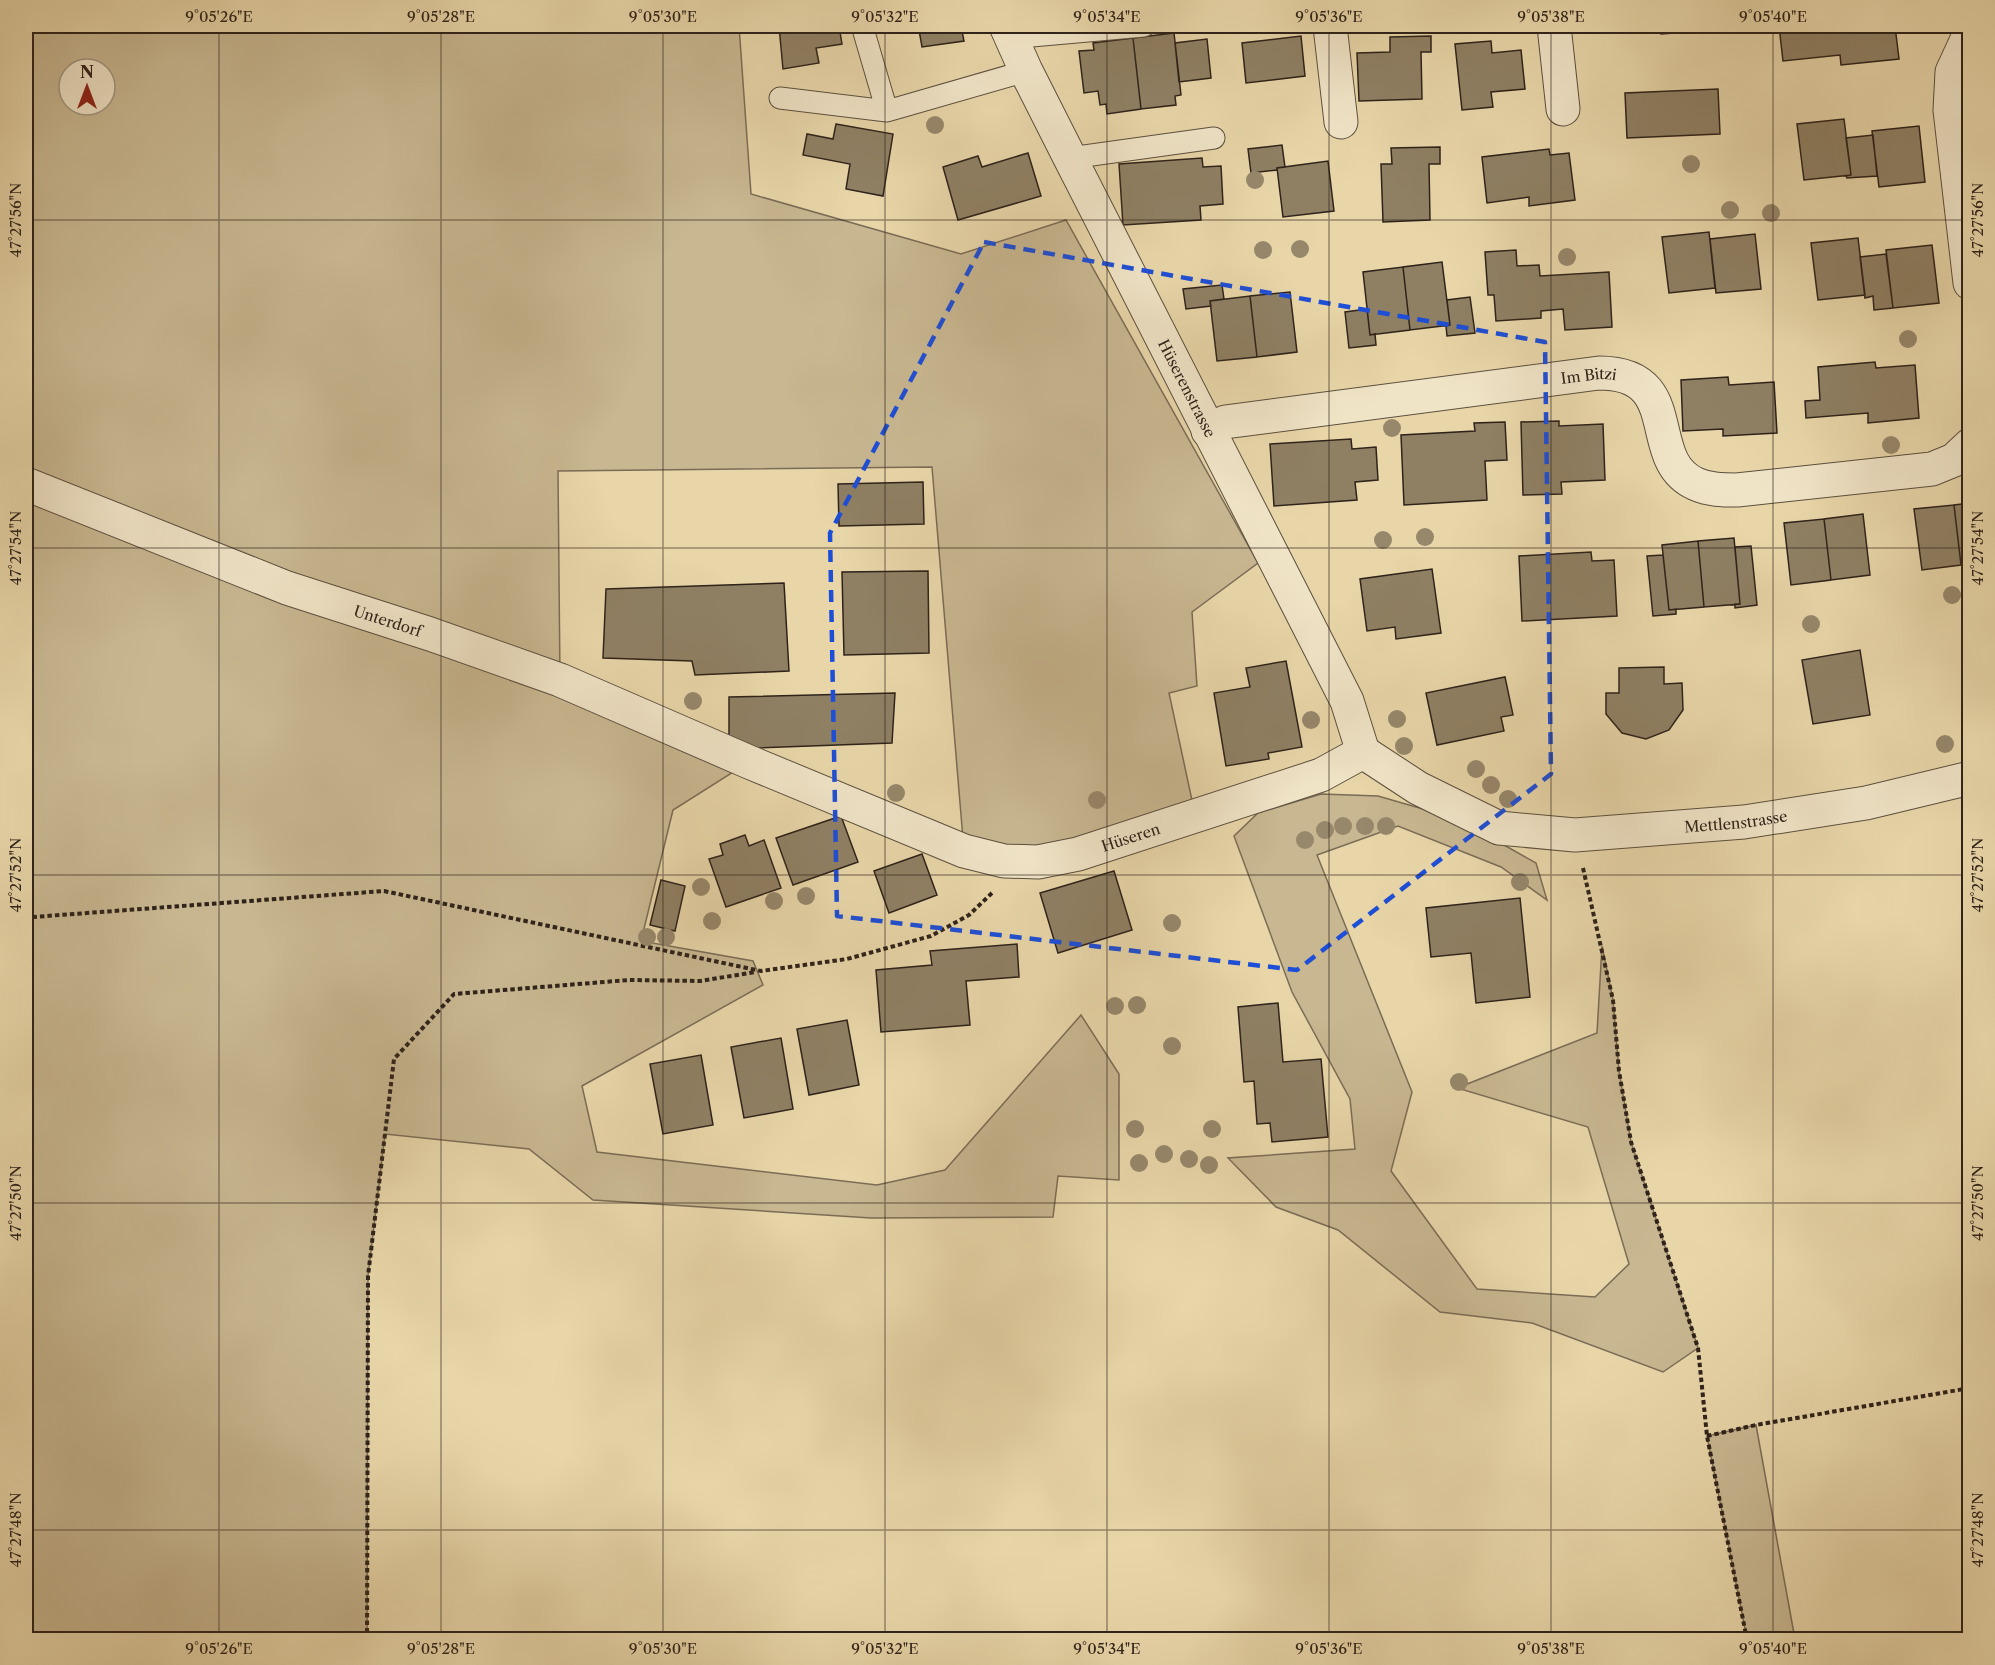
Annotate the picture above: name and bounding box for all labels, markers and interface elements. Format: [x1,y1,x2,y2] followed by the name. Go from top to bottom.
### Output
[185,7,253,26] text: 9°05'26"E
[407,7,475,26] text: 9°05'28"E
[629,7,697,26] text: 9°05'30"E
[851,7,919,26] text: 9°05'32"E
[1073,7,1141,26] text: 9°05'34"E
[1295,7,1363,26] text: 9°05'36"E
[1517,7,1585,26] text: 9°05'38"E
[1739,7,1807,26] text: 9°05'40"E
[57,57,117,117] north arrow
[80,62,94,82] text: N
[6,183,25,257] text: 47°27'56"N
[1968,183,1987,257] text: 47°27'56"N
[1154,336,1220,440] street label: Hüserenstrasse
[1560,363,1618,387] street label: Im Bitzi
[6,511,25,585] text: 47°27'54"N
[1968,511,1987,585] text: 47°27'54"N
[351,601,426,641] street label: Unterdorf
[1684,806,1789,836] street label: Mettlenstrasse
[1099,818,1163,855] street label: Hüseren
[6,838,25,912] text: 47°27'52"N
[1968,838,1987,912] text: 47°27'52"N
[6,1165,25,1241] text: 47°27'50"N
[1968,1165,1987,1241] text: 47°27'50"N
[6,1492,25,1568] text: 47°27'48"N
[1968,1492,1987,1568] text: 47°27'48"N
[185,1639,253,1658] text: 9°05'26"E
[407,1639,475,1658] text: 9°05'28"E
[629,1639,697,1658] text: 9°05'30"E
[851,1639,919,1658] text: 9°05'32"E
[1073,1639,1141,1658] text: 9°05'34"E
[1295,1639,1363,1658] text: 9°05'36"E
[1517,1639,1585,1658] text: 9°05'38"E
[1739,1639,1807,1658] text: 9°05'40"E

